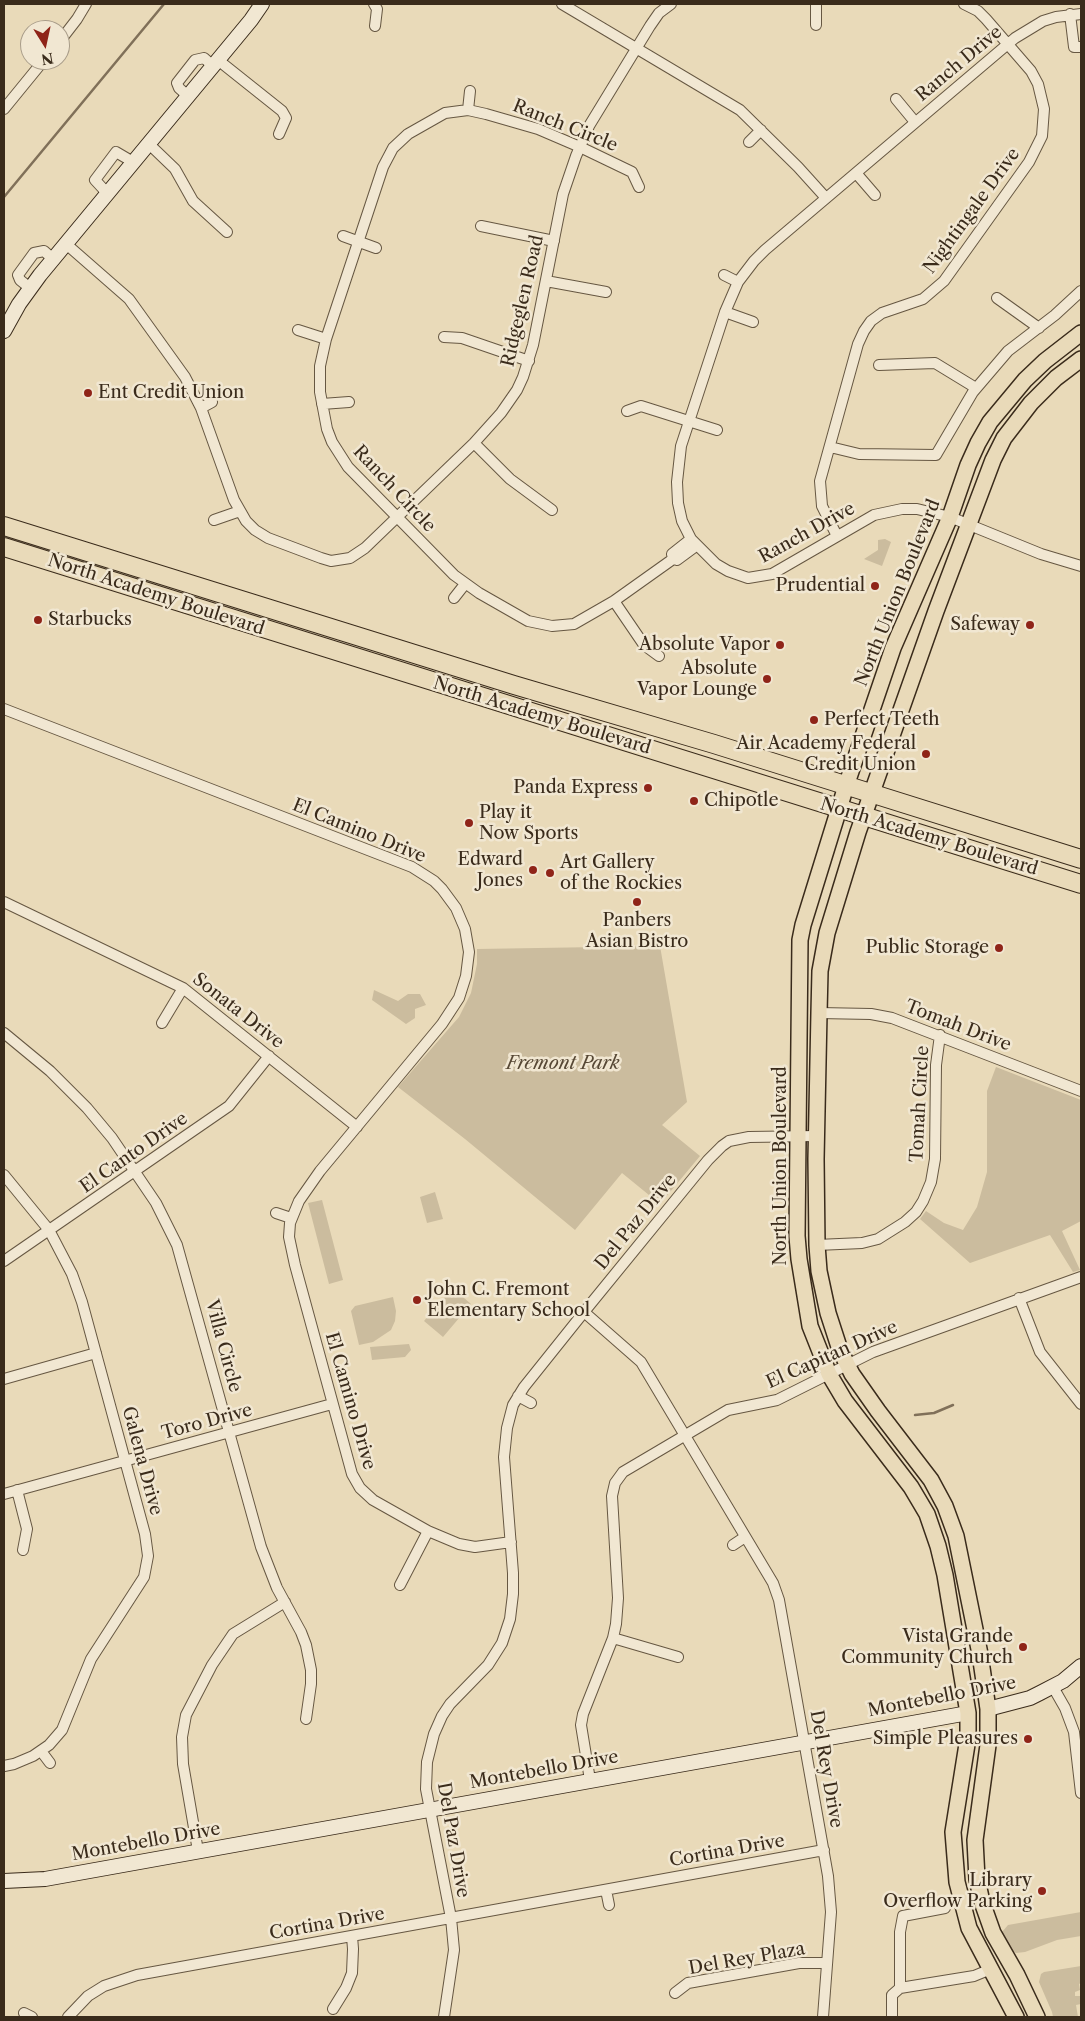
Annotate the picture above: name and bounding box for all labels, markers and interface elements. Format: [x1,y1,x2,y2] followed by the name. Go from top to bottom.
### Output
[20,20,70,70] north arrow
[911,22,1007,106] street label: Ranch Drive
[40,49,55,69] text: N
[509,95,621,157] street label: Ranch Circle
[919,144,1025,278] street label: Nightingale Drive
[497,233,549,369] street label: Ridgeglen Road
[98,382,244,404] place label: Ent Credit Union
[82,387,94,399] marker: Ent Credit Union
[348,441,440,537] street label: Ranch Circle
[851,496,945,690] street label: North Union Boulevard
[755,498,859,568] street label: Ranch Drive
[45,550,267,640] street label: North Academy Boulevard
[775,575,865,597] place label: Prudential
[869,580,881,592] marker: Prudential
[48,609,132,631] place label: Starbucks
[32,614,44,626] marker: Starbucks
[950,614,1020,636] place label: Safeway
[1024,619,1036,631] marker: Safeway
[639,634,770,656] place label: Absolute Vapor
[774,639,786,651] marker: Absolute Vapor
[637,658,757,701] place label: Absolute Vapor Lounge
[431,673,653,759] street label: North Academy Boulevard
[761,673,773,685] marker: Absolute Vapor Lounge
[824,709,940,731] place label: Perfect Teeth
[808,714,820,726] marker: Perfect Teeth
[736,733,916,776] place label: Air Academy Federal Credit Union
[920,748,932,760] marker: Air Academy Federal Credit Union
[513,777,638,799] place label: Panda Express
[642,782,654,794] marker: Panda Express
[704,790,779,812] place label: Chipotle
[289,794,429,868] street label: El Camino Drive
[818,794,1040,880] street label: North Academy Boulevard
[688,795,700,807] marker: Chipotle
[479,802,578,844] place label: Play it Now Sports
[463,817,475,829] marker: Play it Now Sports
[458,849,523,892] place label: Edward Jones
[560,852,682,894] place label: Art Gallery of the Rockies
[527,864,539,876] marker: Edward Jones
[544,867,556,879] marker: Art Gallery of the Rockies
[631,896,643,908] marker: Panbers Asian Bistro
[586,910,688,952] place label: Panbers Asian Bistro
[865,937,989,959] place label: Public Storage
[993,942,1005,954] marker: Public Storage
[188,969,288,1053] street label: Sonata Drive
[902,996,1014,1056] street label: Tomah Drive
[906,1045,934,1163] street label: Tomah Circle
[506,1053,620,1075] park label: Fremont Park
[770,1066,792,1266] street label: North Union Boulevard
[76,1108,192,1198] street label: El Canto Drive
[591,1170,681,1274] street label: Del Paz Drive
[427,1279,590,1322] place label: John C. Fremont Elementary School
[411,1294,423,1306] marker: John C. Fremont Elementary School
[200,1297,246,1395] street label: Villa Circle
[763,1316,901,1394] street label: El Capitan Drive
[320,1330,380,1472] street label: El Camino Drive
[159,1400,255,1444] street label: Toro Drive
[117,1404,167,1518] street label: Galena Drive
[841,1626,1013,1668] place label: Vista Grande Community Church
[1017,1641,1029,1653] marker: Vista Grande Community Church
[866,1672,1018,1722] street label: Montebello Drive
[805,1708,847,1830] street label: Del Rey Drive
[873,1728,1018,1750] place label: Simple Pleasures
[1022,1733,1034,1745] marker: Simple Pleasures
[468,1746,620,1794] street label: Montebello Drive
[432,1781,474,1899] street label: Del Paz Drive
[70,1818,222,1866] street label: Montebello Drive
[668,1830,786,1872] street label: Cortina Drive
[883,1870,1032,1912] place label: Library Overflow Parking
[1036,1885,1048,1897] marker: Library Overflow Parking
[268,1903,386,1945] street label: Cortina Drive
[687,1938,807,1980] street label: Del Rey Plaza

